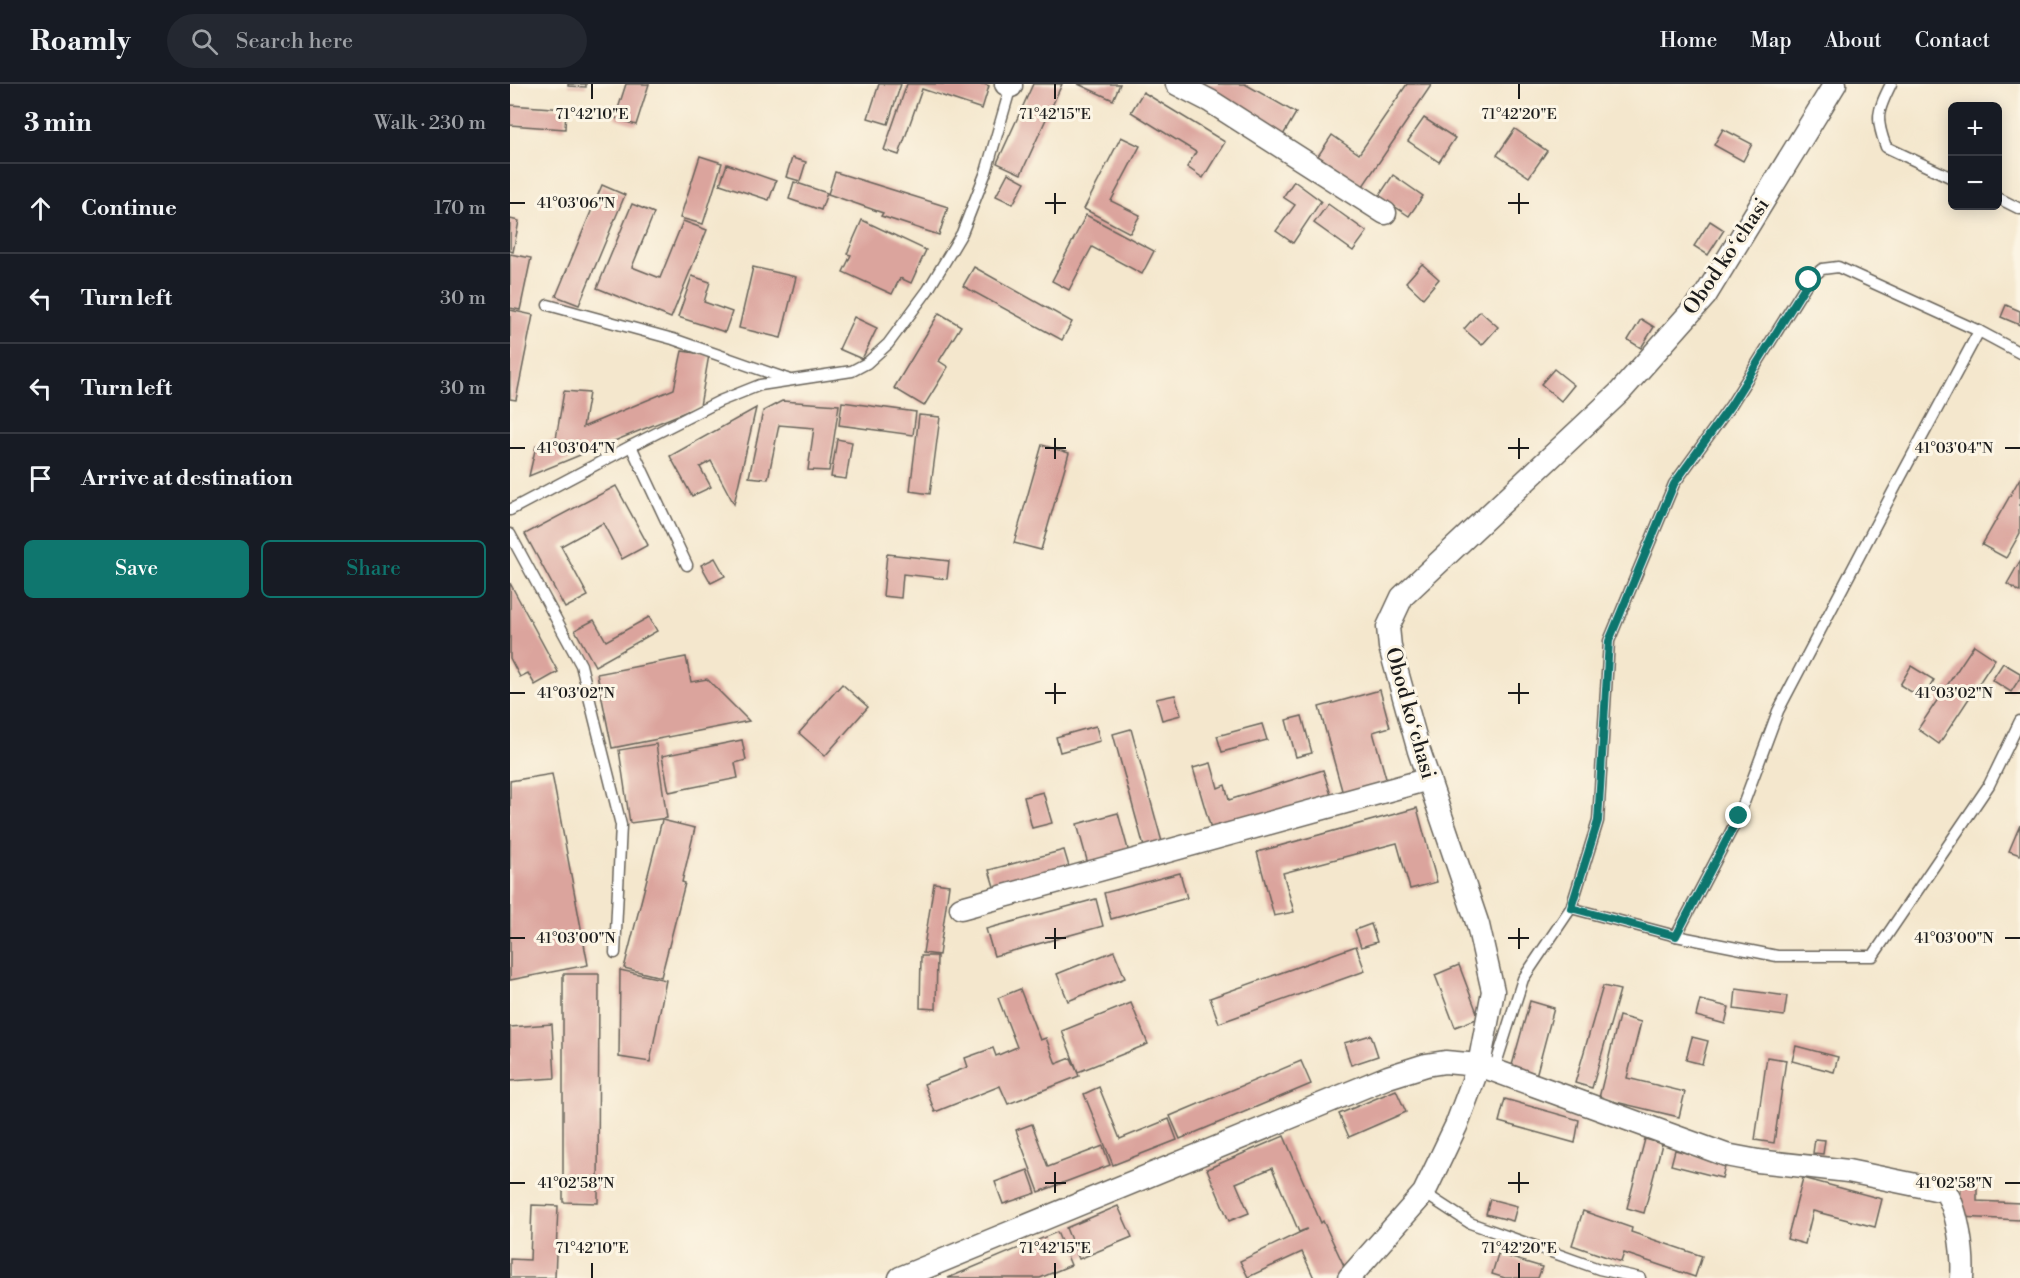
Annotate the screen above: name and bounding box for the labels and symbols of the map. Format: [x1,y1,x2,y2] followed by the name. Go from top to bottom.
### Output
[555,105,629,124] text: 71°42'10"E
[1019,105,1091,124] text: 71°42'15"E
[1481,105,1557,124] text: 71°42'20"E
[1678,193,1776,320] street label: Obod koʻchasi
[537,194,615,213] text: 41°03'06"N
[1795,266,1821,292] route start
[537,439,615,458] text: 41°03'04"N
[1915,439,1993,458] text: 41°03'04"N
[1379,644,1441,782] street label: Obod koʻchasi
[537,684,615,703] text: 41°03'02"N
[1915,684,1993,703] text: 41°03'02"N
[1725,802,1751,828] route end
[536,929,616,948] text: 41°03'00"N
[1914,929,1994,948] text: 41°03'00"N
[538,1174,615,1193] text: 41°02'58"N
[1916,1174,1993,1193] text: 41°02'58"N
[555,1239,629,1258] text: 71°42'10"E
[1019,1239,1091,1258] text: 71°42'15"E
[1481,1239,1557,1258] text: 71°42'20"E

